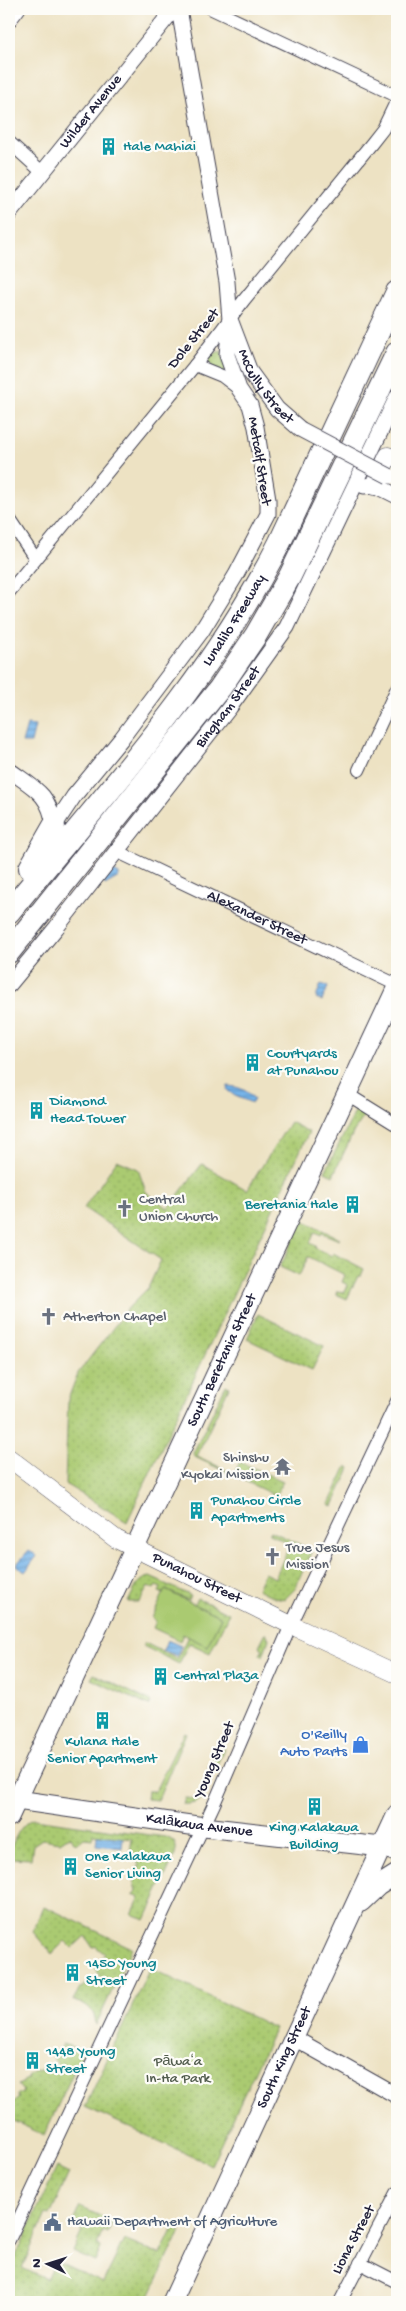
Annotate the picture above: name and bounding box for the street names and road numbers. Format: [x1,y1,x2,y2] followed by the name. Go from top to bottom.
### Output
[56,71,127,153] street label: Wilder Avenue
[164,304,225,373] street label: Dole Street
[233,347,299,429] street label: McCully Street
[243,416,275,508] street label: Metcalf Street
[199,571,270,670] street label: Lunalilo Freeway
[192,662,266,752] street label: Bingham Street
[204,887,311,950] street label: Alexander Street
[184,1289,262,1430] street label: South Beretania Street
[148,1549,246,1609] street label: Punahou Street
[190,1717,240,1803] street label: Young Street
[145,1810,254,1841] street label: Kalākaua Avenue
[253,2002,317,2112] street label: South King Street
[328,2201,381,2278] street label: Liona Street

